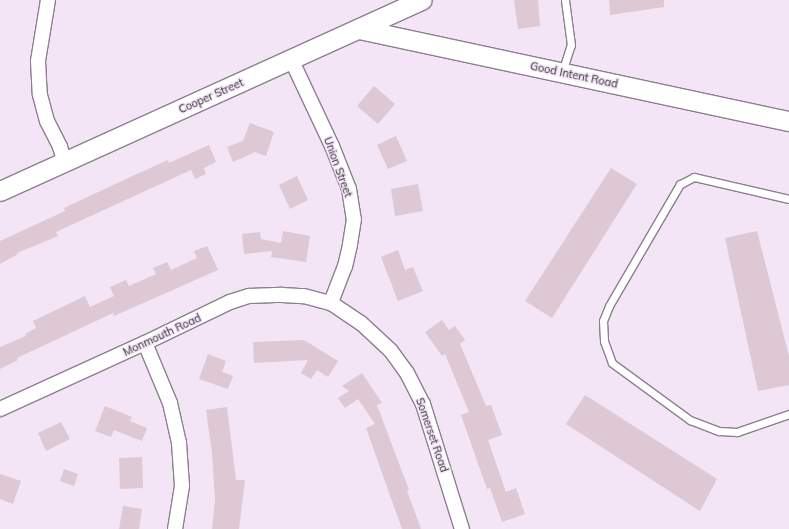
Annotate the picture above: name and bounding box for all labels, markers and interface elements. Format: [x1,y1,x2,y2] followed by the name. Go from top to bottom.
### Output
[529,59,619,91] street label: Good Intent Road
[177,76,245,116] street label: Cooper Street
[321,135,355,199] street label: Union Street
[121,311,203,359] street label: Monmouth Road
[413,396,451,474] street label: Somerset Road

